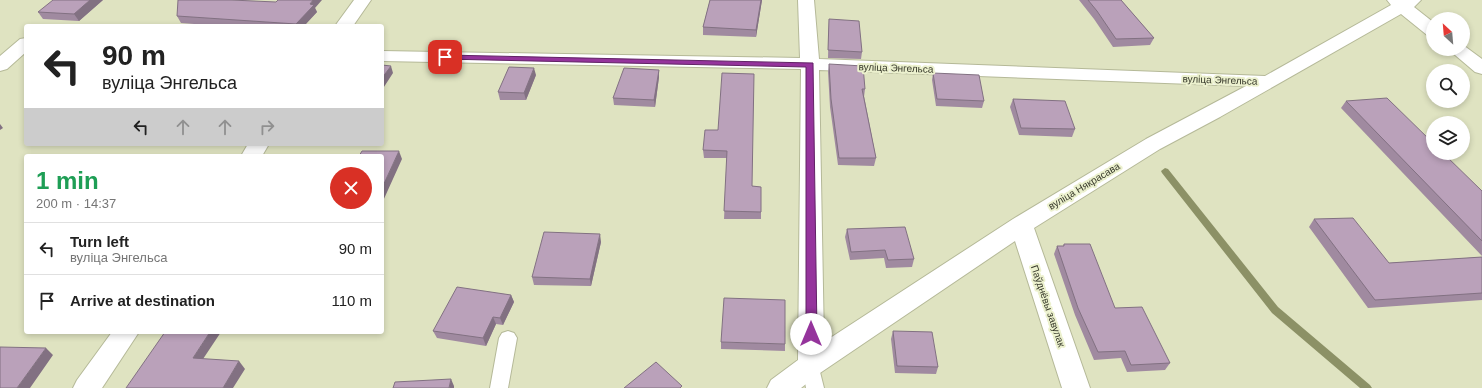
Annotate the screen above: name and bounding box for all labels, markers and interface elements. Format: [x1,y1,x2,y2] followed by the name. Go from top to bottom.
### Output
[1426,12,1470,56] north arrow
[1426,12,1470,160] map controls
[36,40,88,92] icon: left
[102,40,166,71] text: 90 m
[428,40,462,74] pin
[434,46,456,68] icon: arrive
[858,61,934,75] street label: вуліца Энгельса
[1426,64,1470,108] button: search
[102,73,237,93] text: вуліца Энгельса
[1182,73,1258,87] street label: вуліца Энгельса
[130,116,152,138] icon: left
[172,116,194,138] icon: ahead
[214,116,236,138] icon: ahead
[256,116,278,138] icon: right
[1426,116,1470,160] button: layers
[1046,160,1122,212] street label: вуліца Някрасава
[36,167,99,194] text: 1 min
[330,167,372,209] button: close
[36,196,116,211] text: 200 m · 14:37
[70,233,129,250] text: Turn left
[36,238,58,260] icon: left
[339,240,372,257] text: 90 m
[70,250,167,265] text: вуліца Энгельса
[1029,264,1067,349] street label: Паўднёвы завулак
[36,290,58,312] icon: arrive
[70,292,215,309] text: Arrive at destination
[331,292,372,309] text: 110 m
[790,313,832,355] position arrow

